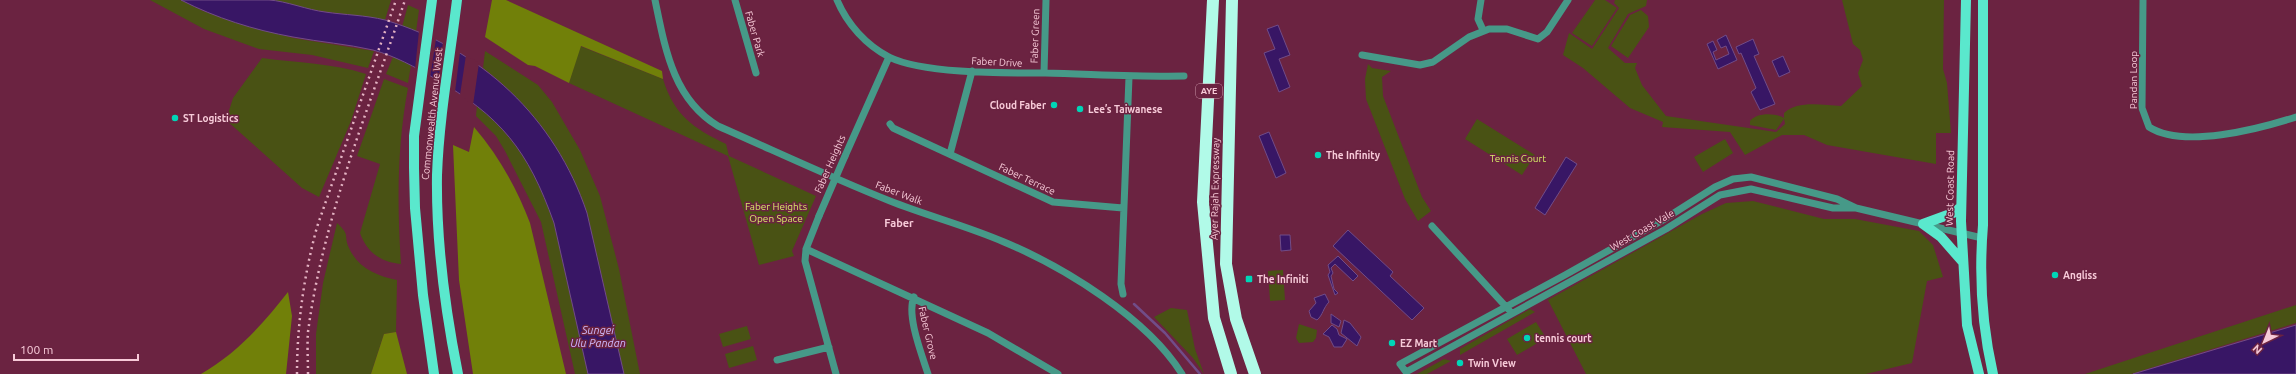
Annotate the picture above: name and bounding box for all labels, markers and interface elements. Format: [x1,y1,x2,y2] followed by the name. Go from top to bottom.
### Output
[1029,9,1041,63] street label: Faber Green
[743,10,767,58] street label: Faber Park
[420,47,444,181] street label: Commonwealth Avenue West
[2128,51,2139,109] street label: Pandan Loop
[971,55,1023,69] street label: Faber Drive
[1196,84,1222,98] road number: AYE
[990,100,1047,111] place label: Cloud Faber
[1049,100,1059,110] marker: Cloud Faber
[1075,104,1085,114] marker: Lee’s Taiwanese
[1088,104,1163,115] place label: Lee’s Taiwanese
[170,113,180,123] marker: ST Logistics
[183,113,239,124] place label: ST Logistics
[812,133,848,195] street label: Faber Heights
[1209,138,1221,240] street label: Ayer Rajah Expressway
[1313,150,1323,160] marker: The Infinity
[1326,150,1381,161] place label: The Infinity
[1944,150,1956,226] street label: West Coast Road
[1490,153,1546,164] park label: Tennis Court
[997,161,1057,197] street label: Faber Terrace
[874,179,924,207] street label: Faber Walk
[745,201,807,224] park label: Faber Heights Open Space
[1608,207,1676,253] street label: West Coast Vale
[884,217,914,229] district label: Faber
[2050,270,2060,280] marker: Angliss
[2063,270,2097,281] place label: Angliss
[1244,274,1254,284] marker: The Infiniti
[1257,274,1309,285] place label: The Infiniti
[917,305,939,361] street label: Faber Grove
[2244,322,2284,362] north arrow
[570,324,626,349] water label: Sungei Ulu Pandan
[1522,333,1532,343] marker: tennis court
[1535,333,1592,344] place label: tennis court
[14,336,138,362] scale bar
[1387,338,1397,348] marker: EZ Mart
[1400,338,1438,349] place label: EZ Mart
[2250,342,2264,357] text: N
[20,343,53,356] text: 100 m
[1455,358,1465,368] marker: Twin View
[1468,358,1516,369] place label: Twin View

